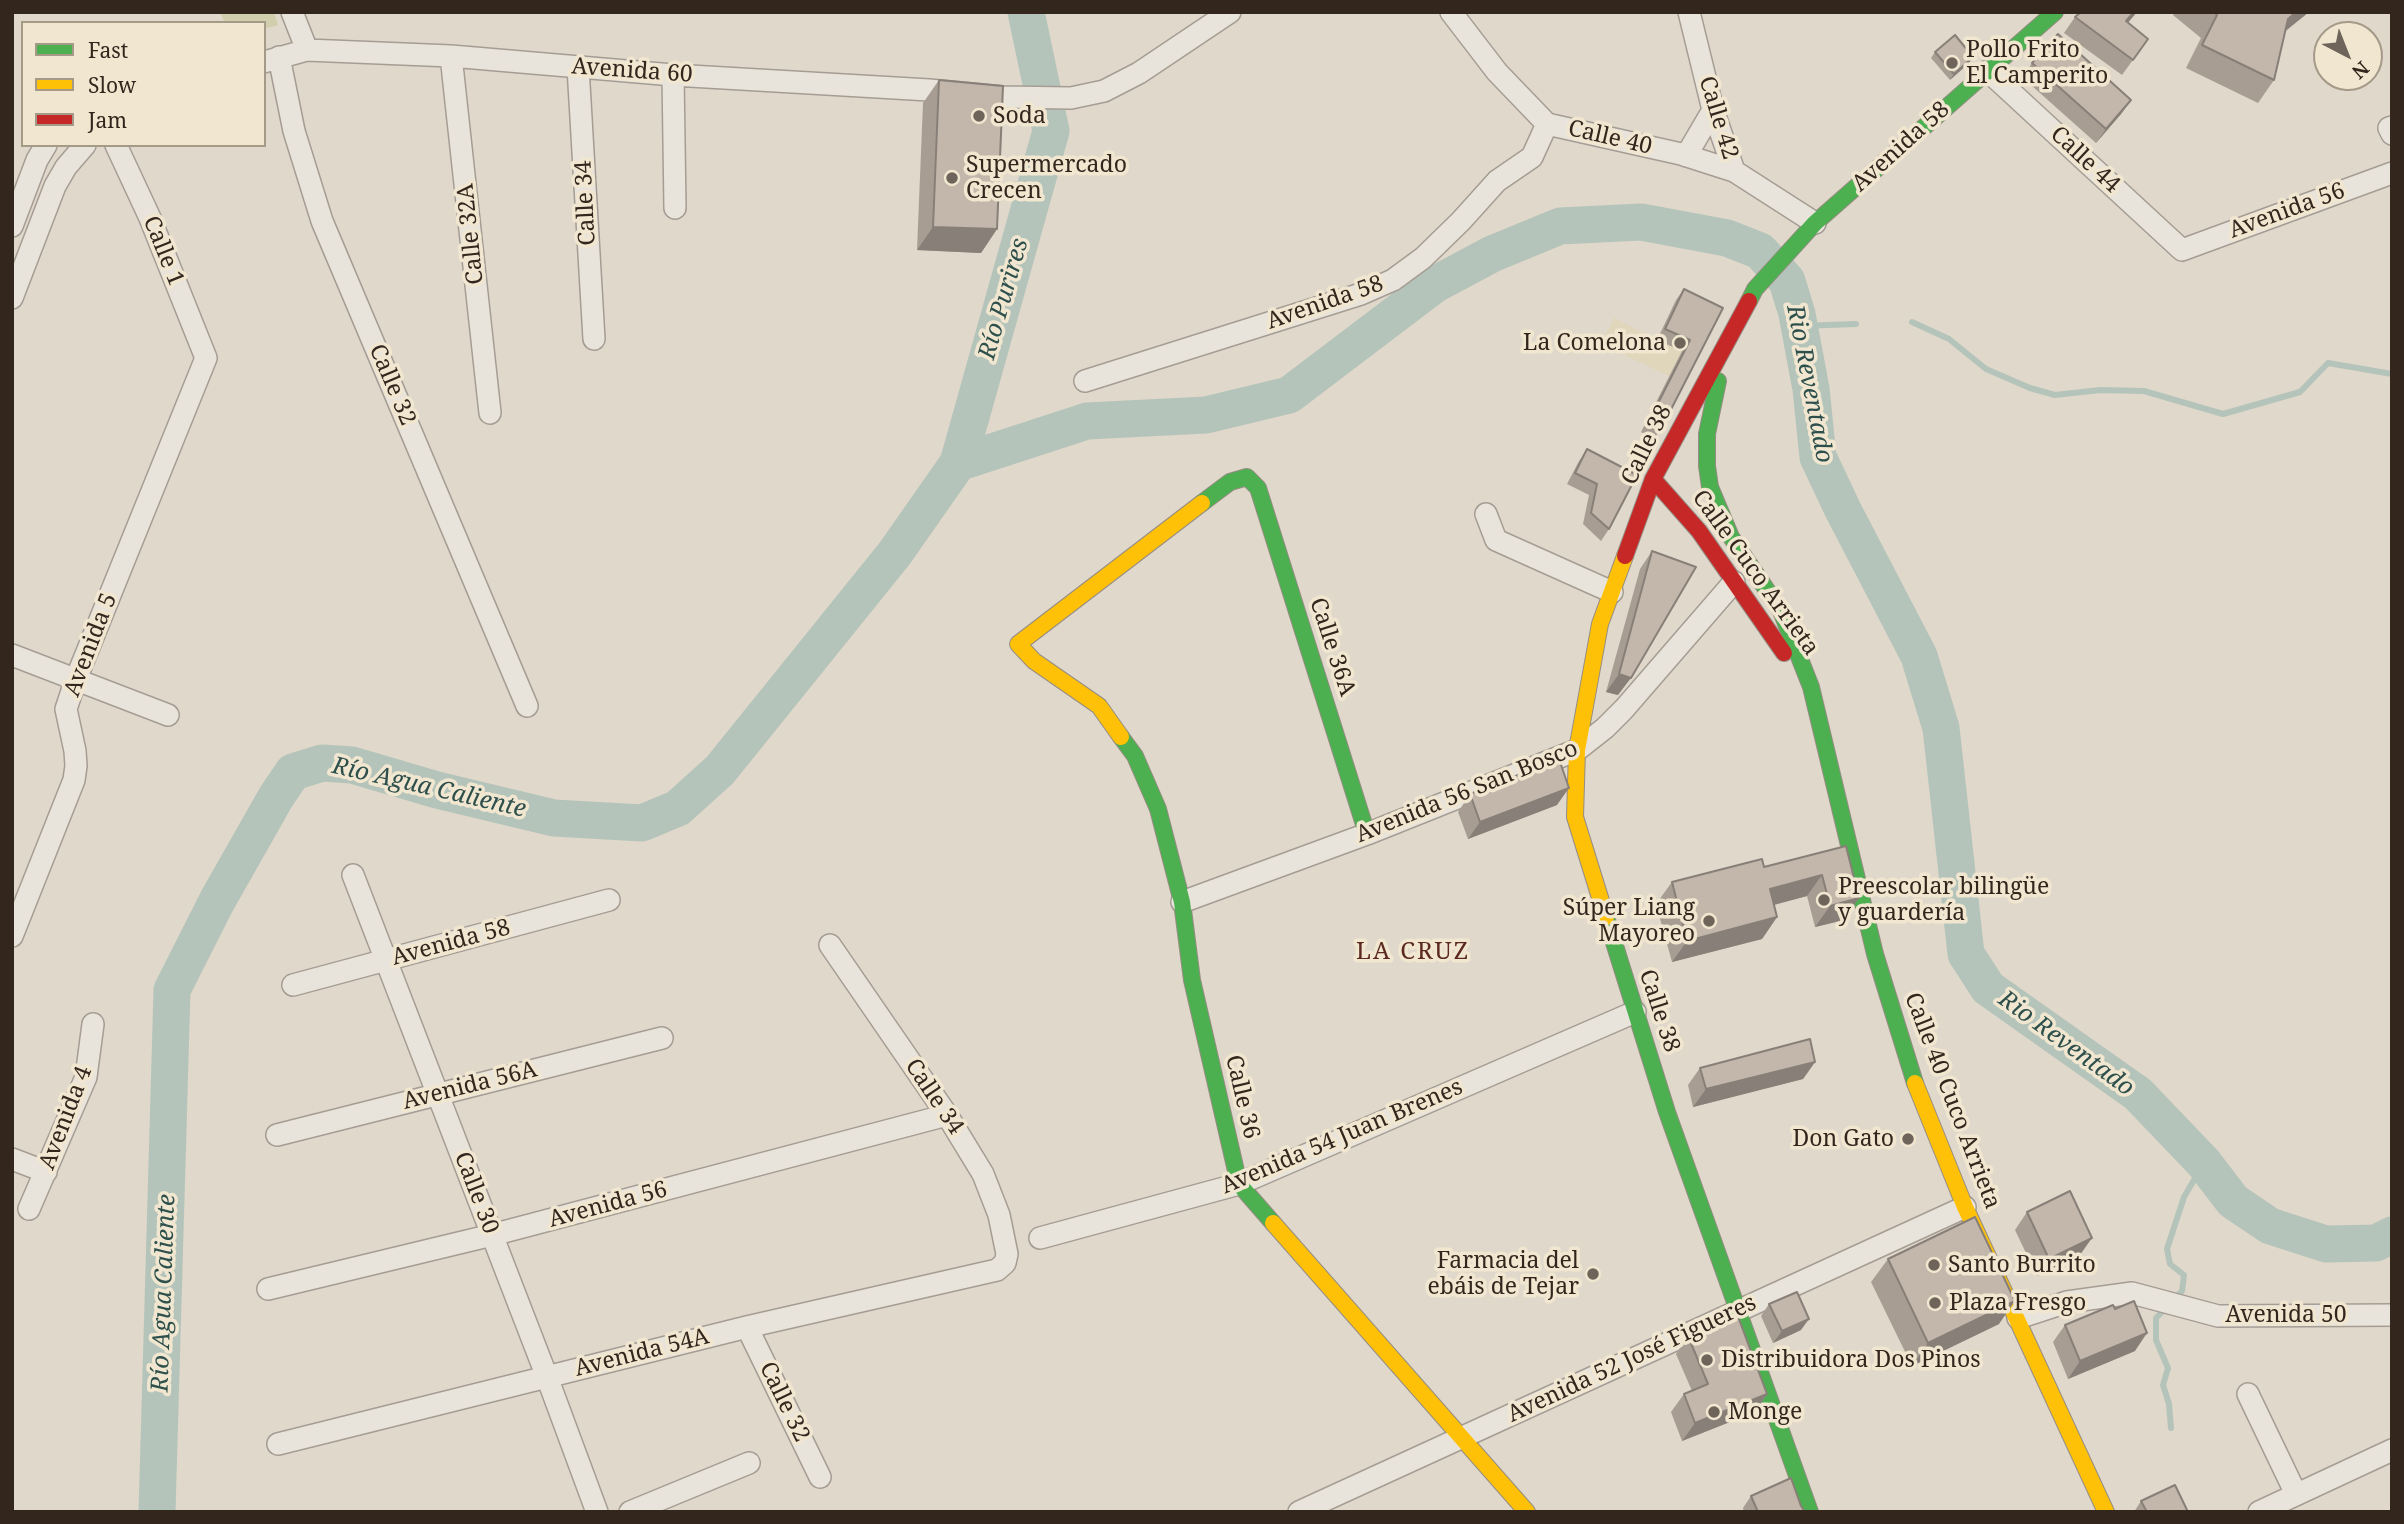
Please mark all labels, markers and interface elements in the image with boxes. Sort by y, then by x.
legend [21,21,266,147]
north arrow [2313,21,2383,91]
text: Fast [88,36,128,64]
place label: Pollo Frito El Camperito [1966,36,2108,90]
street label: Avenida 60 [570,53,694,89]
marker: Pollo Frito El Camperito [1944,55,1960,71]
text: N [2346,55,2375,85]
text: Slow [88,71,136,99]
street label: Calle 42 [1692,73,1744,163]
street label: Avenida 58 [1847,96,1955,198]
place label: Soda [993,102,1046,130]
text: Jam [88,106,127,134]
marker: Soda [971,108,987,124]
street label: Calle 40 [1565,115,1655,161]
street label: Calle 44 [2044,121,2126,199]
place label: Supermercado Crecen [966,151,1127,205]
street label: Calle 34 [570,160,602,246]
marker: Supermercado Crecen [944,170,960,186]
street label: Avenida 56 [2225,177,2349,245]
street label: Calle 32A [452,182,490,286]
street label: Calle 1 [137,212,189,290]
water label: Río Purires [973,235,1035,363]
street label: Avenida 58 [1263,270,1387,336]
water label: Rio Reventado [1780,302,1838,466]
place label: La Comelona [1523,329,1666,357]
marker: La Comelona [1672,335,1688,351]
street label: Calle 32 [363,340,421,430]
street label: Calle 38 [1616,401,1678,489]
street label: Calle Cuco Arrieta [1686,485,1824,661]
street label: Avenida 5 [59,589,123,701]
street label: Calle 36A [1303,594,1361,700]
street label: Avenida 56 San Bosco [1352,735,1582,849]
water label: Río Agua Caliente [329,752,529,824]
place label: Preescolar bilingüe y guardería [1838,873,2049,927]
marker: Preescolar bilingüe y guardería [1816,892,1832,908]
place label: Súper Liang Mayoreo [1563,894,1695,948]
marker: Súper Liang Mayoreo [1701,913,1717,929]
street label: Avenida 58 [389,914,513,972]
district label: LA CRUZ [1357,938,1469,966]
street label: Calle 38 [1633,966,1685,1056]
water label: Rio Reventado [1993,985,2139,1103]
street label: Calle 40 Cuco Arrieta [1898,989,2006,1213]
street label: Calle 36 [1219,1052,1265,1142]
street label: Calle 34 [899,1054,969,1140]
street label: Avenida 56A [400,1056,540,1116]
street label: Avenida 4 [34,1062,98,1174]
street label: Avenida 54 Juan Brenes [1217,1074,1467,1200]
place label: Don Gato [1792,1125,1894,1153]
marker: Don Gato [1900,1131,1916,1147]
street label: Calle 30 [448,1148,504,1238]
street label: Avenida 56 [546,1176,670,1234]
water label: Río Agua Caliente [146,1194,182,1392]
place label: Farmacia del ebáis de Tejar [1428,1247,1579,1301]
place label: Santo Burrito [1948,1251,2096,1279]
marker: Santo Burrito [1926,1257,1942,1273]
marker: Farmacia del ebáis de Tejar [1585,1266,1601,1282]
street label: Avenida 52 José Figueres [1503,1289,1761,1429]
place label: Plaza Fresgo [1949,1289,2086,1317]
marker: Plaza Fresgo [1927,1295,1943,1311]
street label: Avenida 50 [2225,1301,2347,1329]
street label: Avenida 54A [572,1323,712,1383]
place label: Distribuidora Dos Pinos [1721,1346,1981,1374]
marker: Distribuidora Dos Pinos [1699,1352,1715,1368]
street label: Calle 32 [753,1358,815,1446]
place label: Monge [1728,1398,1802,1426]
marker: Monge [1706,1404,1722,1420]

